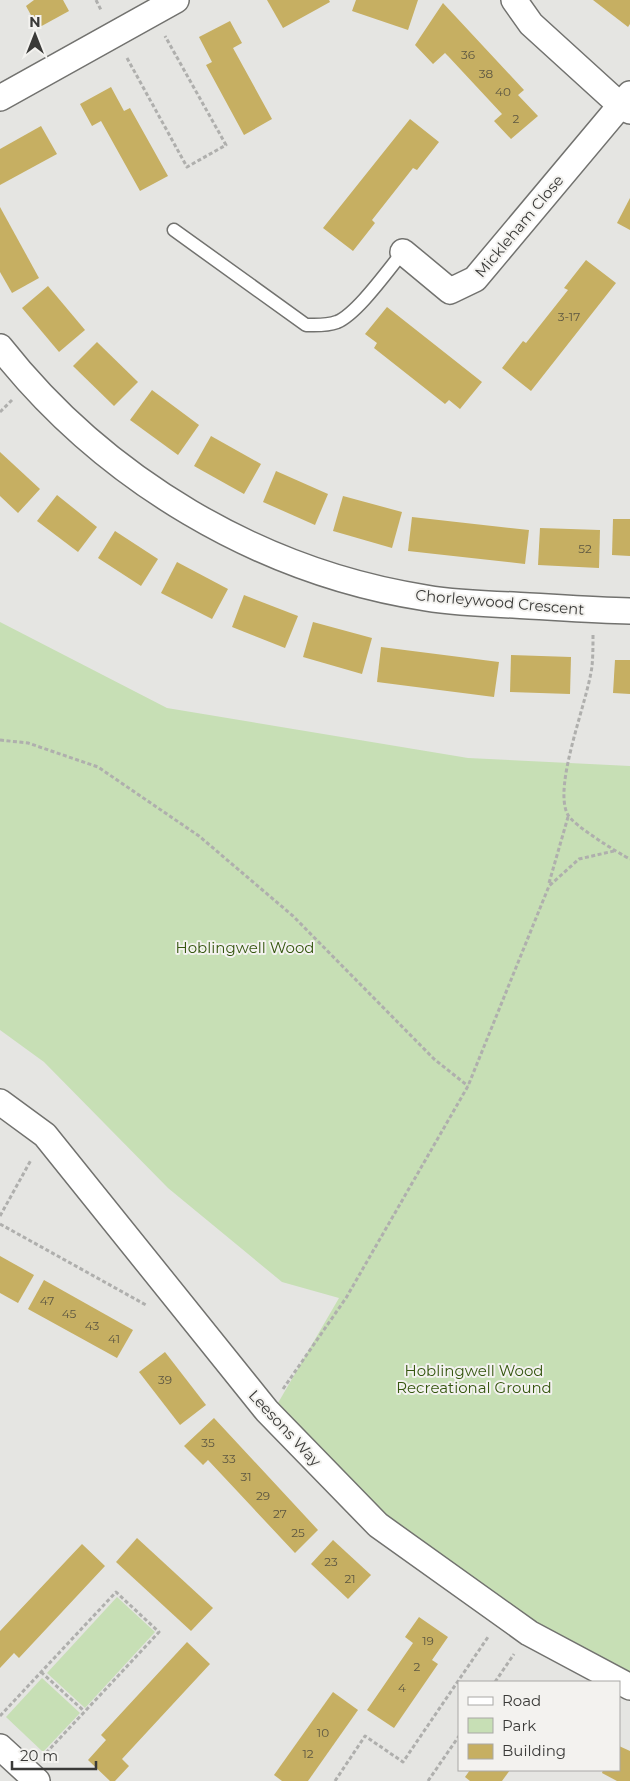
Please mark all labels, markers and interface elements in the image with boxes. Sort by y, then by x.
north arrow [10,10,60,60]
text: N [29,13,41,31]
house number: 36 [461,47,475,62]
house number: 38 [479,66,494,81]
house number: 40 [495,84,511,99]
house number: 2 [513,111,520,126]
street label: Mickleham Close [471,171,567,281]
house number: 3-17 [558,309,580,324]
house number: 52 [578,541,592,556]
street label: Chorleywood Crescent [415,585,585,619]
park label: Hoblingwell Wood [175,938,315,957]
house number: 47 [40,1293,54,1308]
house number: 45 [62,1306,77,1321]
house number: 43 [85,1318,99,1333]
house number: 41 [108,1331,120,1346]
park label: Hoblingwell Wood Recreational Ground [396,1361,552,1397]
house number: 39 [158,1372,172,1387]
street label: Leesons Way [245,1386,326,1471]
house number: 35 [201,1435,215,1450]
house number: 33 [222,1451,236,1466]
house number: 31 [240,1469,252,1484]
house number: 29 [256,1488,270,1503]
house number: 27 [273,1506,287,1521]
house number: 25 [291,1525,305,1540]
house number: 23 [324,1554,338,1569]
house number: 21 [344,1571,356,1586]
house number: 19 [422,1633,434,1648]
house number: 2 [414,1659,421,1674]
house number: 4 [398,1680,406,1695]
legend [458,1681,620,1771]
text: Road [502,1691,541,1710]
text: Park [502,1716,536,1735]
house number: 10 [317,1725,329,1740]
scale bar [12,1738,96,1770]
text: Building [502,1741,566,1760]
text: 20 m [20,1746,58,1765]
house number: 12 [302,1746,314,1761]

